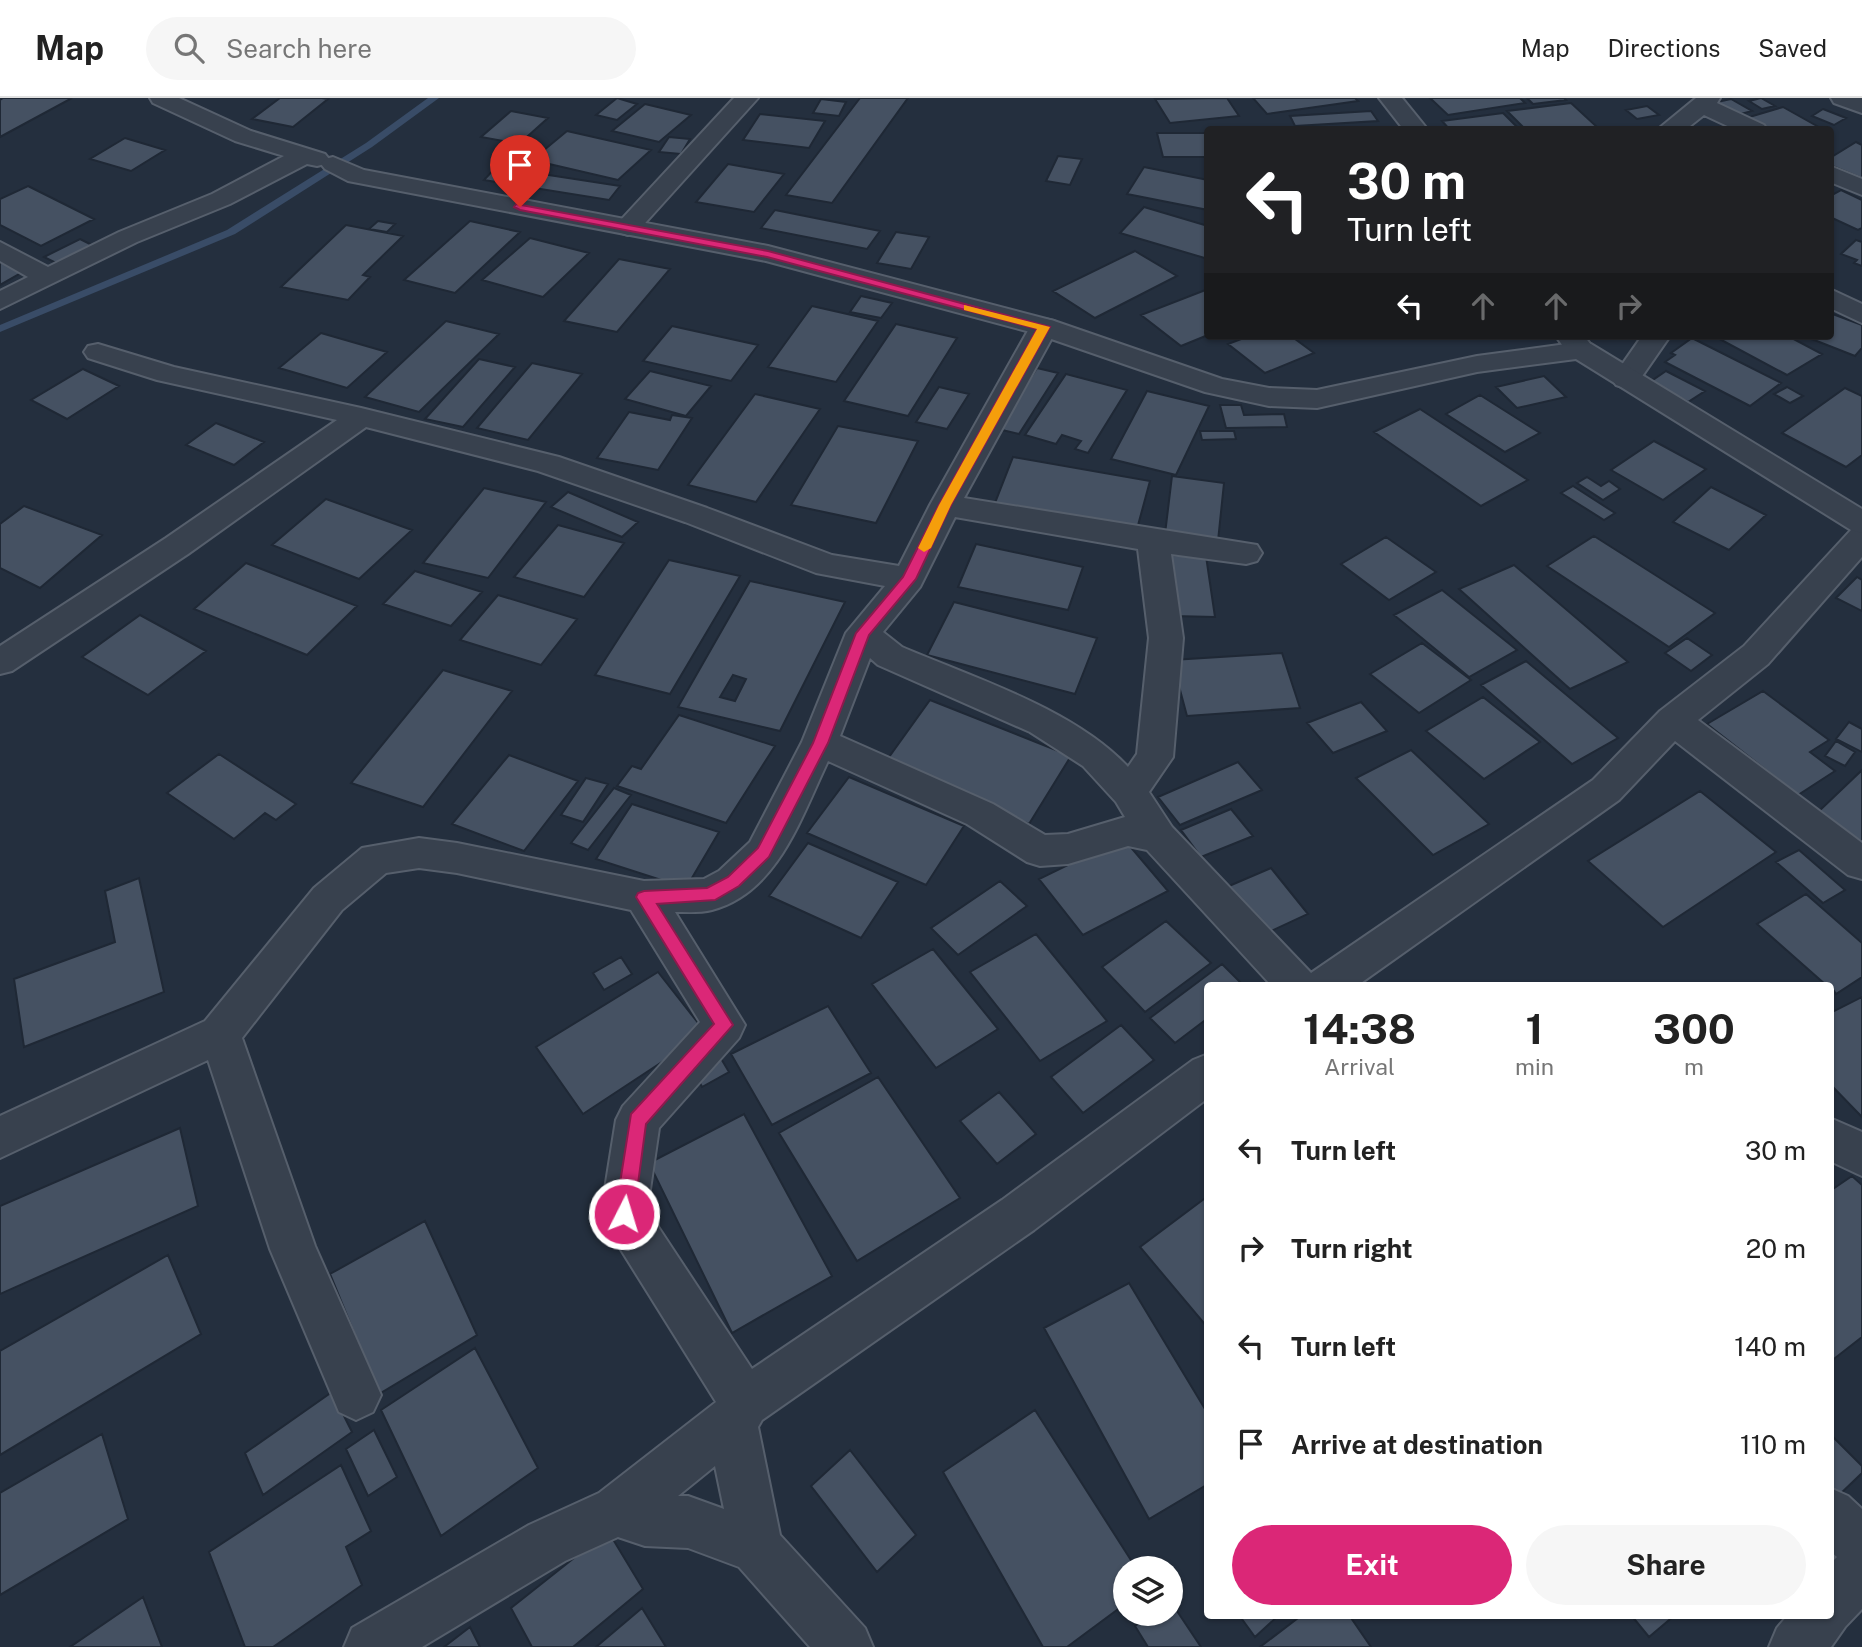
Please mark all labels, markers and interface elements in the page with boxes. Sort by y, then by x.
search box [146,17,636,80]
text: Map [35,29,104,67]
icon: search [170,29,208,67]
text: Search here [226,33,372,64]
text: Map [1521,34,1570,62]
text: Directions [1608,34,1720,62]
text: Saved [1758,34,1827,62]
pin [490,135,550,207]
icon: arrive [501,146,539,184]
text: 30 m [1347,152,1466,210]
icon: left [1232,154,1323,245]
text: Turn left [1347,211,1472,248]
icon: left [1391,287,1429,325]
icon: ahead [1464,287,1502,325]
icon: ahead [1537,287,1575,325]
icon: right [1610,287,1648,325]
text: 14:38 [1303,1004,1416,1053]
text: 1 [1526,1004,1543,1053]
text: 300 [1653,1004,1735,1053]
text: Arrival [1324,1053,1395,1080]
text: min [1515,1053,1554,1080]
text: m [1684,1053,1704,1080]
icon: left [1232,1131,1270,1169]
text: Turn left [1291,1135,1396,1166]
text: 30 m [1745,1135,1806,1166]
position arrow [587,1177,661,1251]
icon: right [1232,1229,1270,1267]
text: Turn right [1291,1233,1413,1264]
text: 20 m [1746,1233,1806,1264]
icon: left [1232,1327,1270,1365]
text: Turn left [1291,1331,1396,1362]
text: 140 m [1734,1331,1806,1362]
icon: arrive [1232,1425,1270,1463]
text: Arrive at destination [1291,1429,1543,1460]
text: 110 m [1740,1429,1806,1460]
button: Exit [1232,1525,1512,1605]
button: Share [1526,1525,1806,1605]
map controls [1113,1556,1183,1626]
button: layers [1113,1556,1183,1626]

